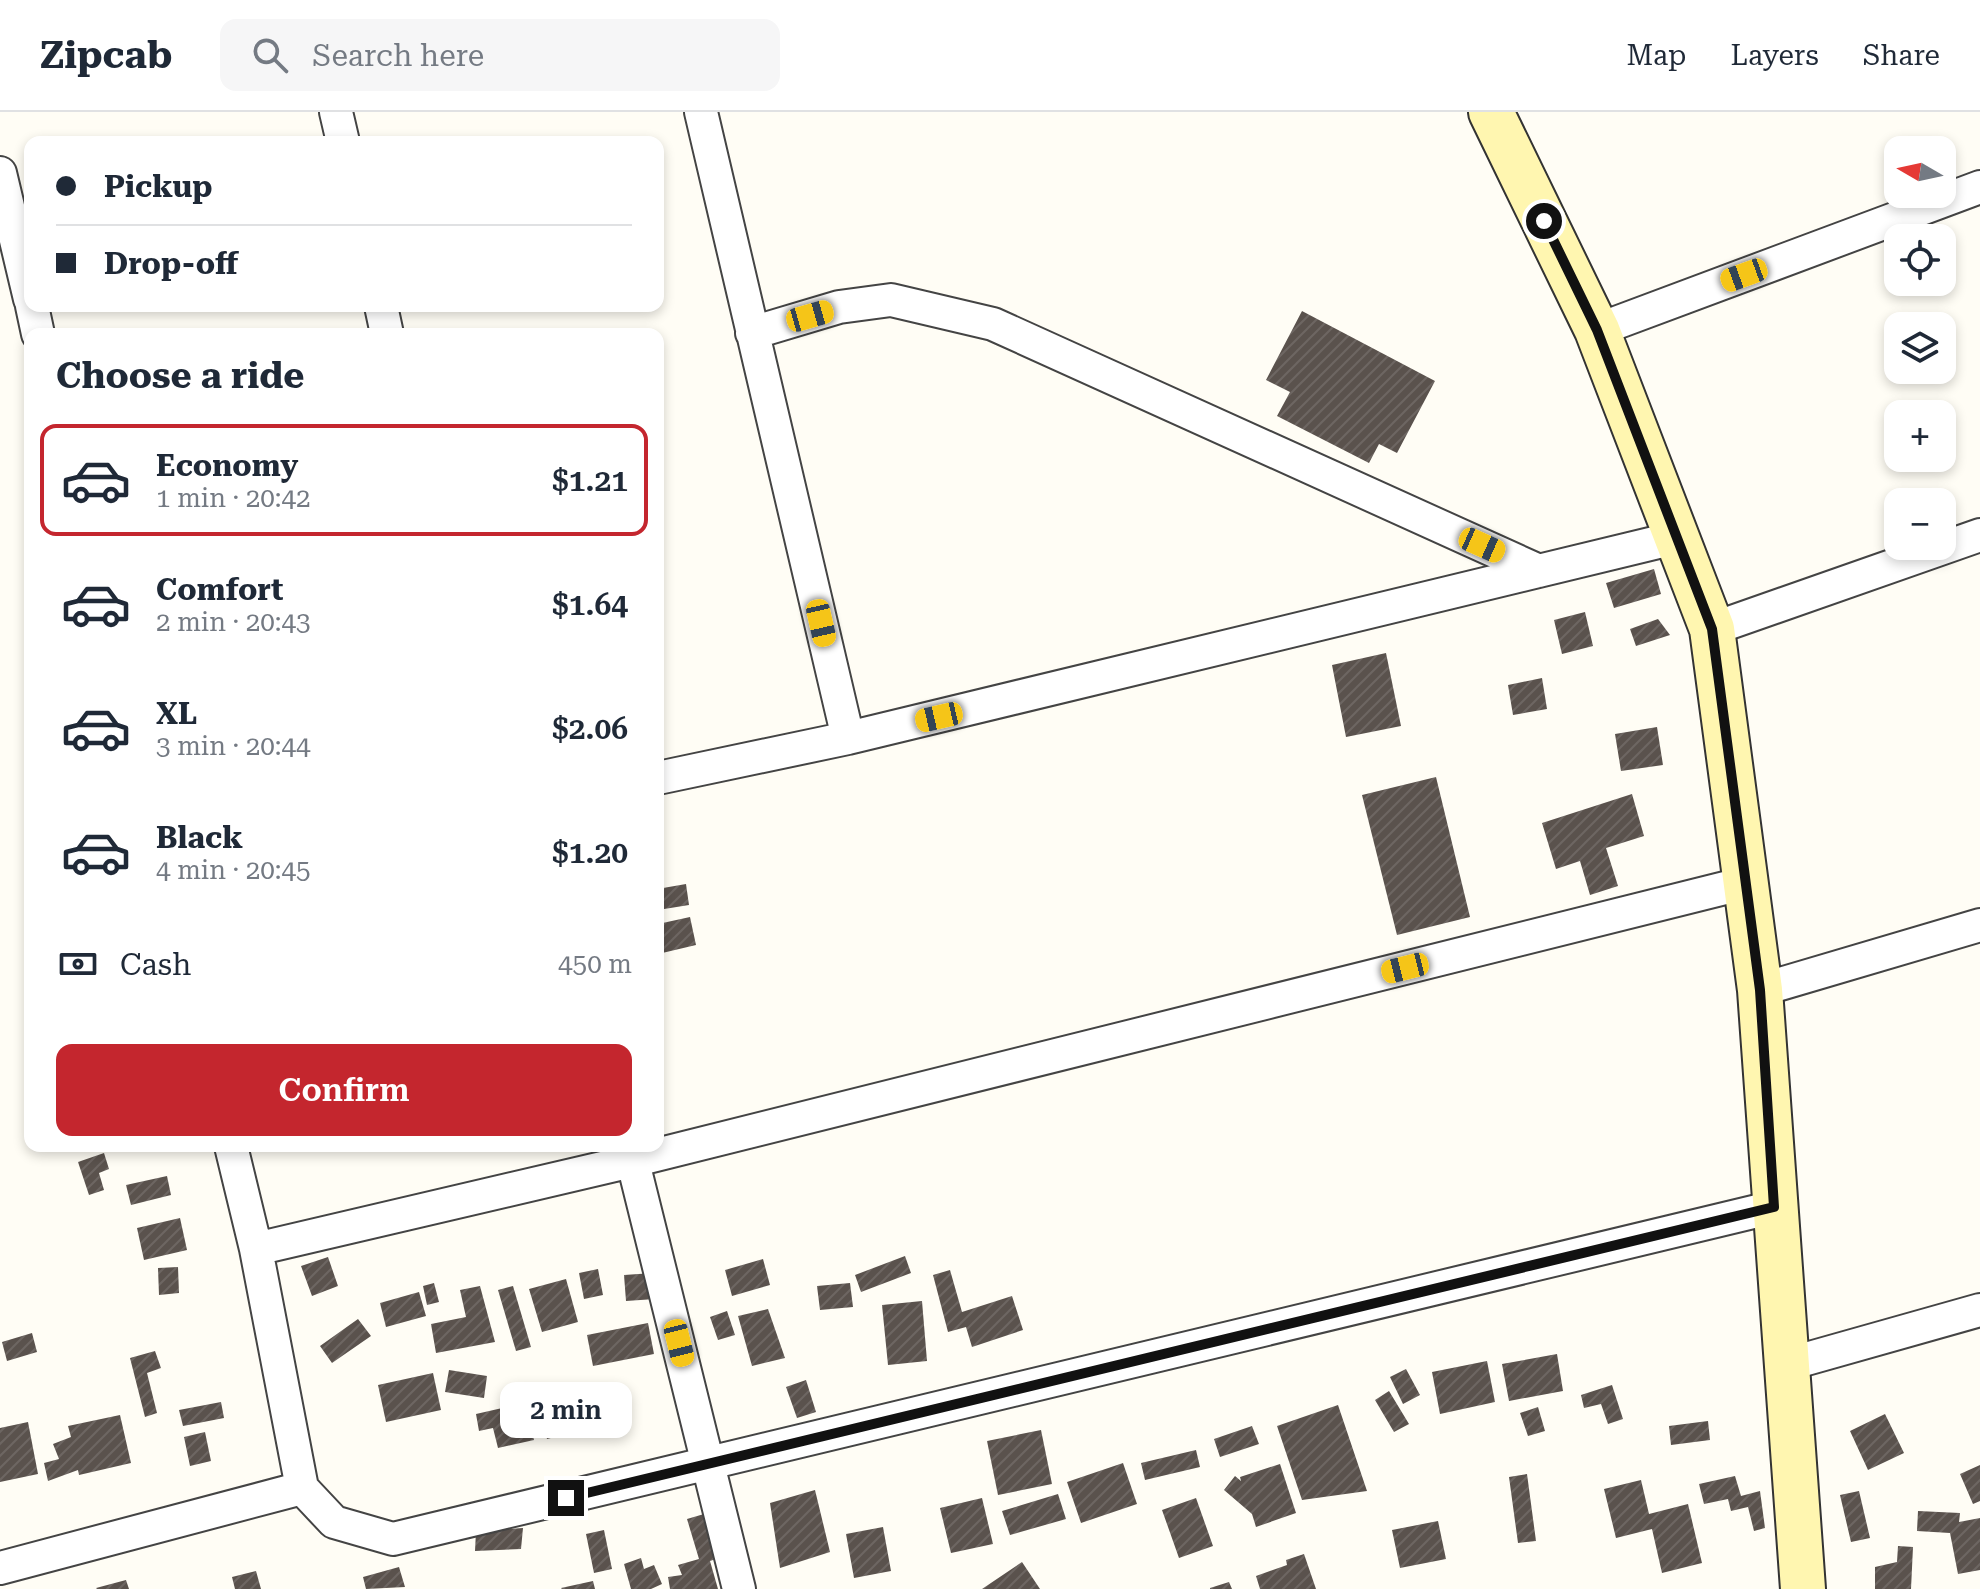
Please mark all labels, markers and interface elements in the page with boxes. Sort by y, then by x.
search box [220,19,780,91]
text: Zipcab [40,33,172,77]
icon: search [248,33,292,77]
text: Search here [312,38,484,73]
text: Map [1627,39,1686,72]
text: Layers [1730,39,1819,72]
text: Share [1863,39,1940,72]
north arrow [1884,136,1956,208]
map controls [1884,136,1956,560]
text: Pickup [104,169,212,204]
route start [1526,203,1562,239]
button: locate [1884,224,1956,296]
text: Drop-off [104,246,238,281]
car [1717,256,1771,294]
car [784,298,836,334]
button: layers [1884,312,1956,384]
text: Choose a ride [56,355,304,397]
button: + [1884,400,1956,472]
icon: car [60,444,132,516]
text: Economy [156,448,298,483]
text: $1.21 [552,463,628,498]
text: 1 min · 20:42 [156,483,311,513]
button: − [1884,488,1956,560]
car [1455,524,1509,566]
icon: car [60,568,132,640]
text: Comfort [156,572,283,607]
text: $1.64 [552,587,628,622]
car [804,597,838,649]
text: 2 min · 20:43 [156,607,311,637]
icon: car [60,692,132,764]
text: XL [156,696,197,731]
car [913,700,965,734]
text: $2.06 [552,711,628,746]
text: 3 min · 20:44 [156,731,311,761]
icon: car [60,816,132,888]
text: Black [156,820,243,855]
text: $1.20 [552,835,628,870]
text: 4 min · 20:45 [156,855,311,885]
icon: cash [56,942,100,986]
text: Cash [120,947,191,982]
text: 450 m [558,949,632,979]
car [1379,951,1431,985]
button: Confirm [56,1044,632,1136]
car [662,1317,696,1369]
callout: 2 min [500,1382,632,1438]
text: 2 min [530,1395,602,1425]
route end [548,1480,584,1516]

